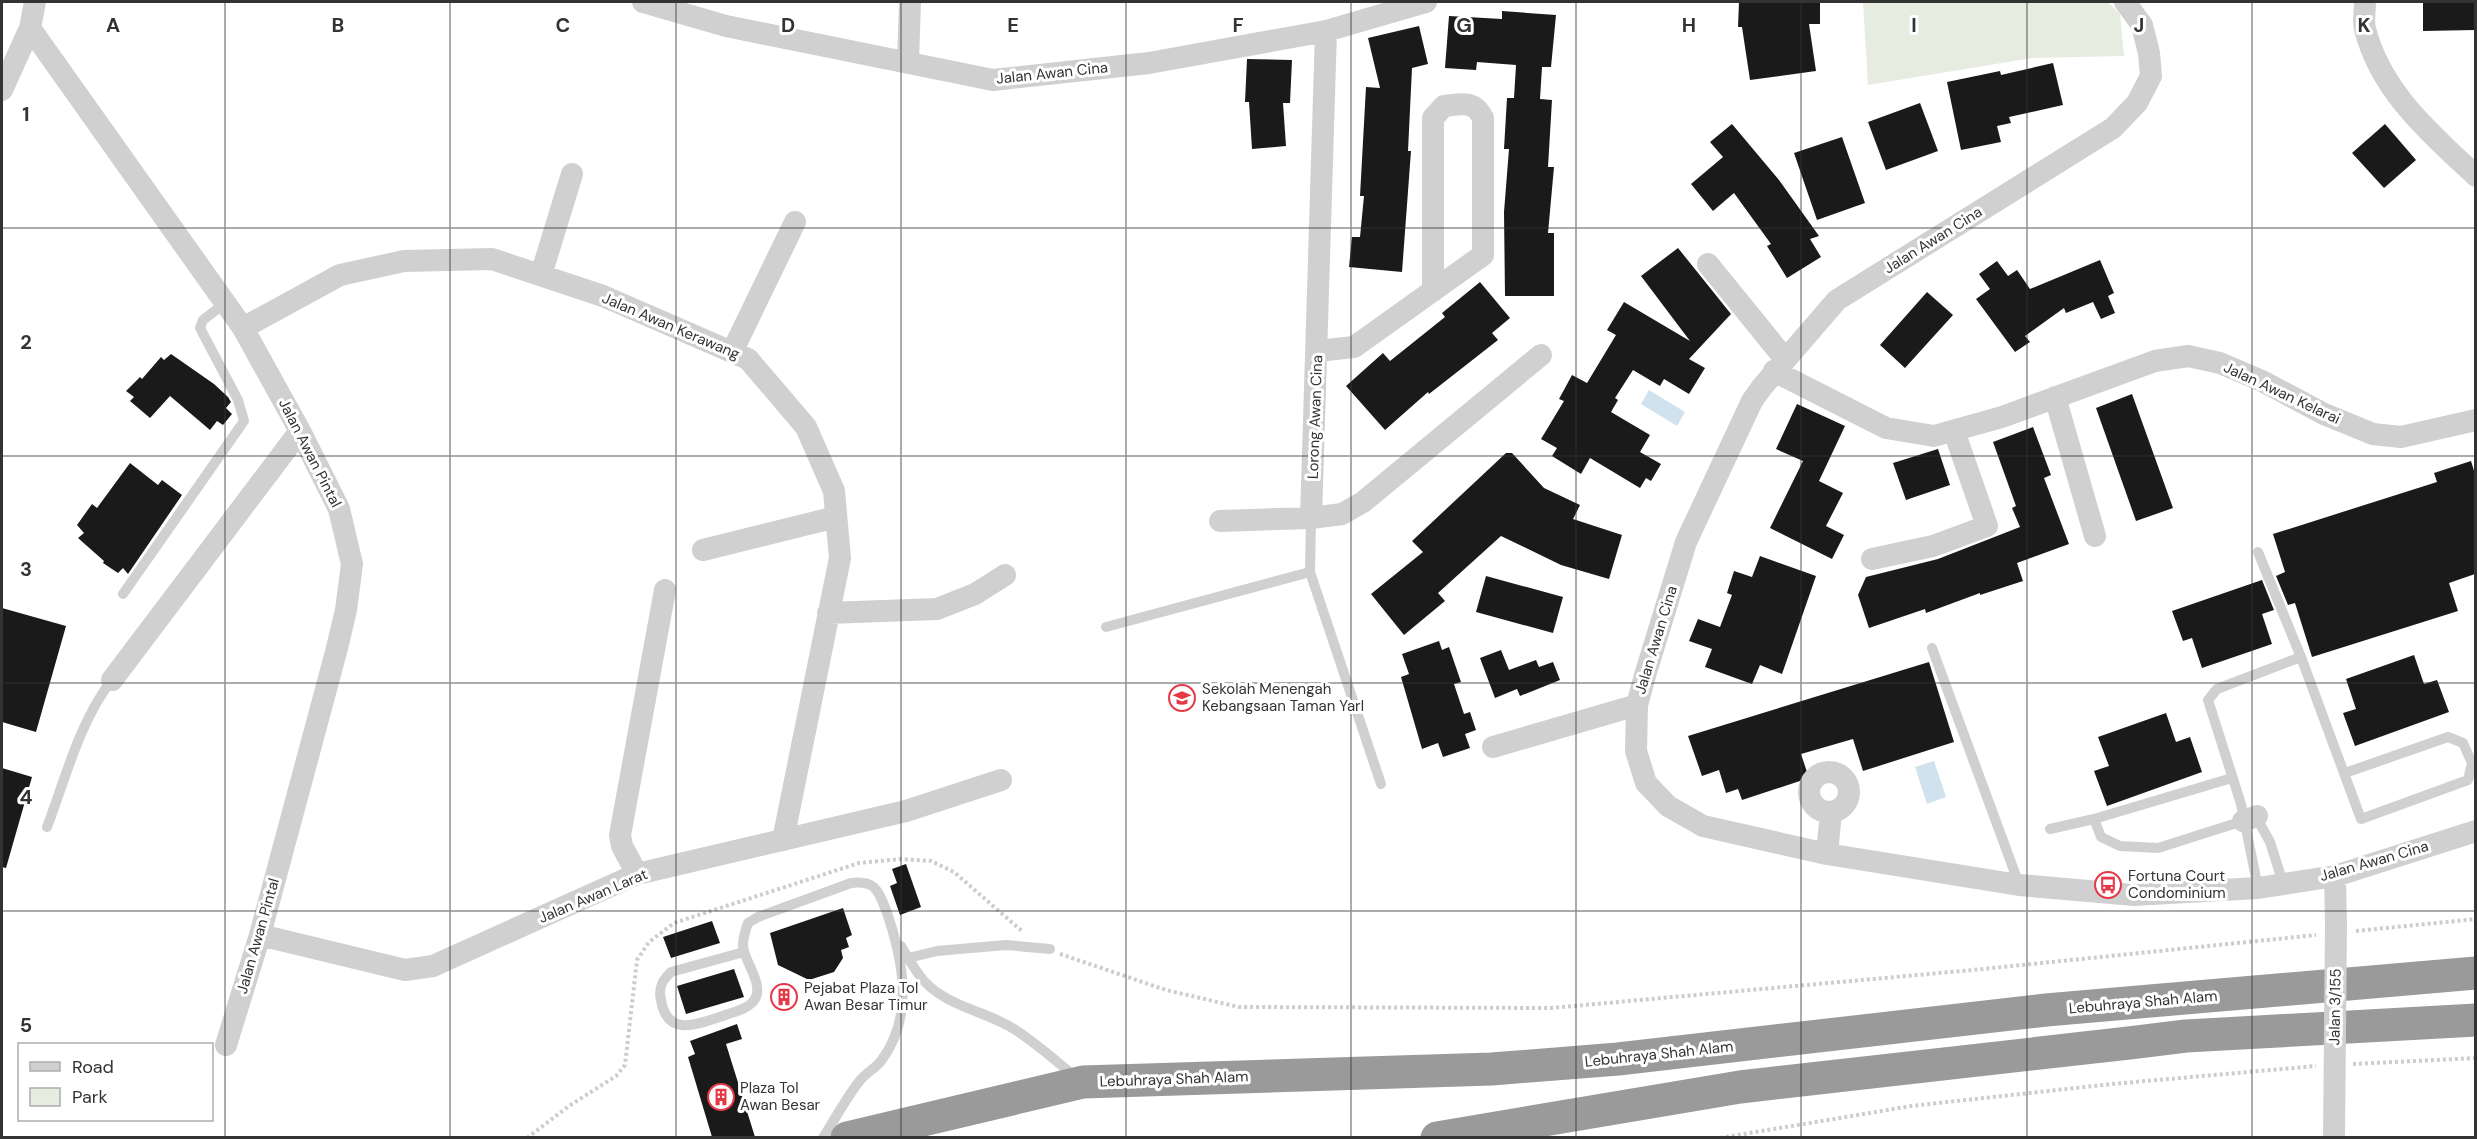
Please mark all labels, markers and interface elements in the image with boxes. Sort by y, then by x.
text: A [106,12,120,38]
text: B [332,12,344,38]
text: C [556,12,570,38]
text: D [781,12,795,38]
text: E [1007,12,1019,38]
text: F [1232,12,1244,38]
text: G [1456,12,1472,38]
text: H [1682,12,1696,38]
text: I [1911,12,1917,38]
text: J [2134,12,2144,38]
text: K [2357,12,2371,38]
street label: Jalan Awan Cina [995,57,1109,89]
text: 1 [22,101,30,127]
street label: Jalan Awan Cina [1880,202,1986,278]
street label: Jalan Awan Kerawang [599,288,743,364]
text: 2 [20,329,32,355]
street label: Lorong Awan Cina [1303,355,1327,479]
street label: Jalan Awan Kelarai [2220,357,2344,429]
street label: Jalan Awan Pintal [274,395,346,511]
text: 3 [20,556,32,582]
street label: Jalan Awan Cina [1630,583,1682,697]
place label: Sekolah Menengah Kebangsaan Taman Yarl [1202,679,1364,716]
school or university icon: Sekolah Menengah Kebangsaan Taman Yarl [1167,683,1197,713]
text: 4 [20,784,33,810]
street label: Jalan Awan Cina [2317,836,2431,886]
street label: Jalan Awan Larat [535,864,651,928]
place label: Fortuna Court Condominium [2128,866,2226,903]
bus stop icon: Fortuna Court Condominium [2093,870,2123,900]
street label: Jalan Awan Pintal [232,876,284,996]
street label: Jalan 3/155 [2324,968,2346,1046]
place label: Pejabat Plaza Tol Awan Besar Timur [804,978,928,1015]
building icon: Pejabat Plaza Tol Awan Besar Timur [769,982,799,1012]
street label: Lebuhraya Shah Alam [2068,986,2218,1018]
text: 5 [20,1012,32,1038]
street label: Lebuhraya Shah Alam [1584,1036,1734,1072]
legend [18,1043,213,1121]
text: Road [72,1055,114,1079]
street label: Lebuhraya Shah Alam [1099,1066,1249,1092]
place label: Plaza Tol Awan Besar [740,1078,821,1115]
building icon: Plaza Tol Awan Besar [706,1082,736,1112]
text: Park [72,1085,108,1109]

